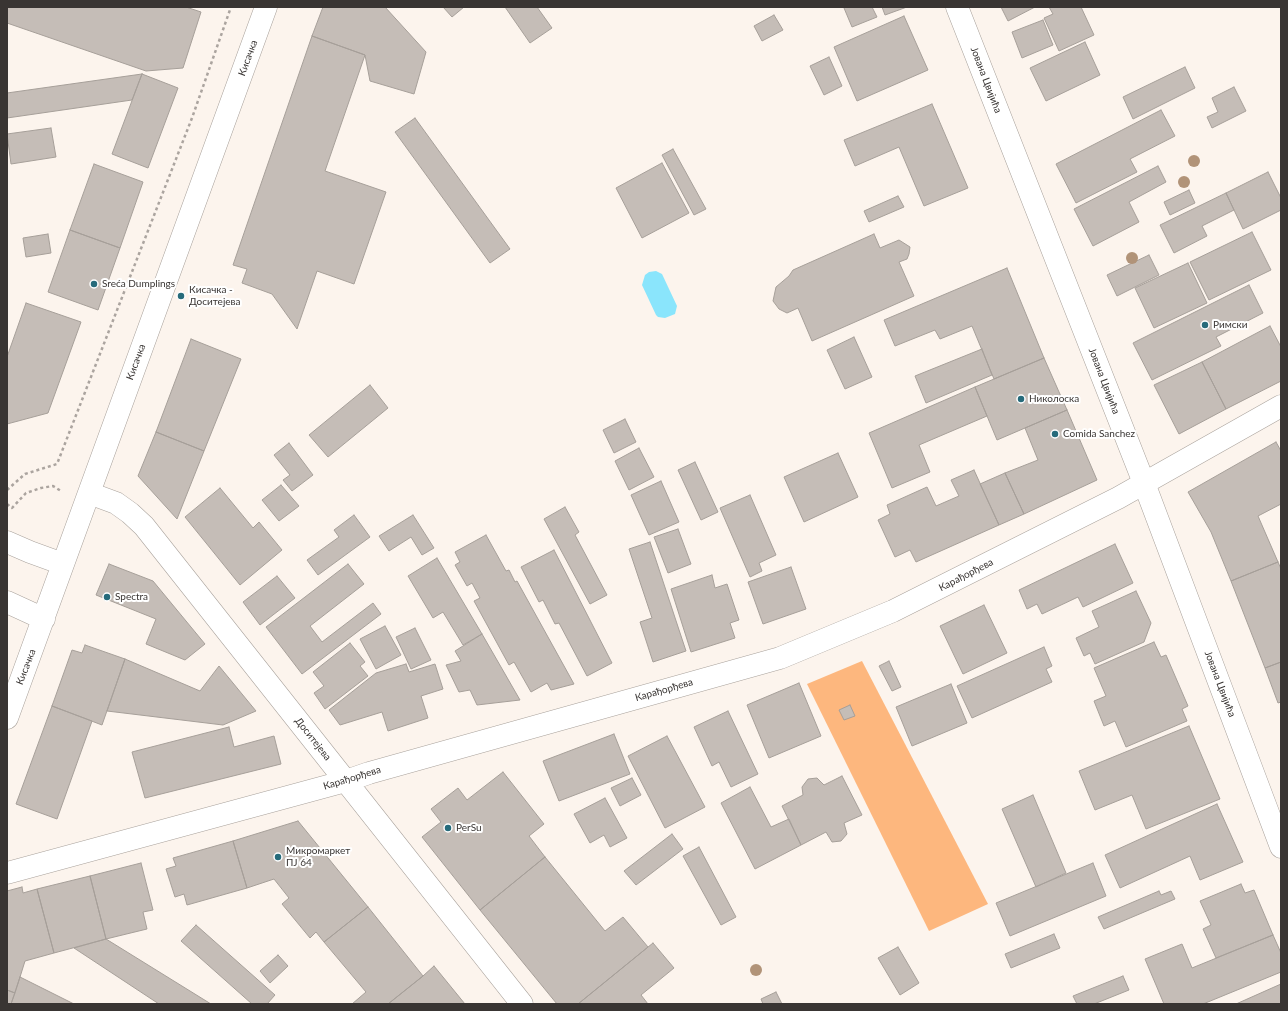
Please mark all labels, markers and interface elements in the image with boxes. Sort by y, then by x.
street label: Кисачка [236,38,260,78]
street label: Јована Цвијића [968,45,1004,115]
place label: Sreća Dumplings [102,278,175,290]
marker: Sreća Dumplings [89,279,99,289]
place label: Кисачка - Доситејева [189,284,241,308]
marker: Кисачка - Доситејева [176,291,186,301]
place label: Римски [1213,319,1247,331]
marker: Римски [1200,320,1210,330]
street label: Кисачка [124,342,148,382]
street label: Јована Цвијића [1086,346,1122,416]
place label: Николоска [1029,393,1079,405]
marker: Николоска [1016,394,1026,404]
place label: Comida Sanchez [1063,428,1135,440]
marker: Comida Sanchez [1050,429,1060,439]
street label: Карађорђева [937,556,995,594]
place label: Spectra [115,591,148,603]
marker: Spectra [102,592,112,602]
street label: Кисачка [14,647,38,687]
street label: Јована Цвијића [1202,649,1238,719]
street label: Карађорђева [634,676,694,704]
street label: Доситејева [292,715,334,763]
street label: Карађорђева [322,764,382,792]
place label: PerSu [456,822,482,834]
marker: PerSu [443,823,453,833]
place label: Микромаркет ПЈ 64 [286,845,350,868]
marker: Микромаркет ПЈ 64 [273,852,283,862]

